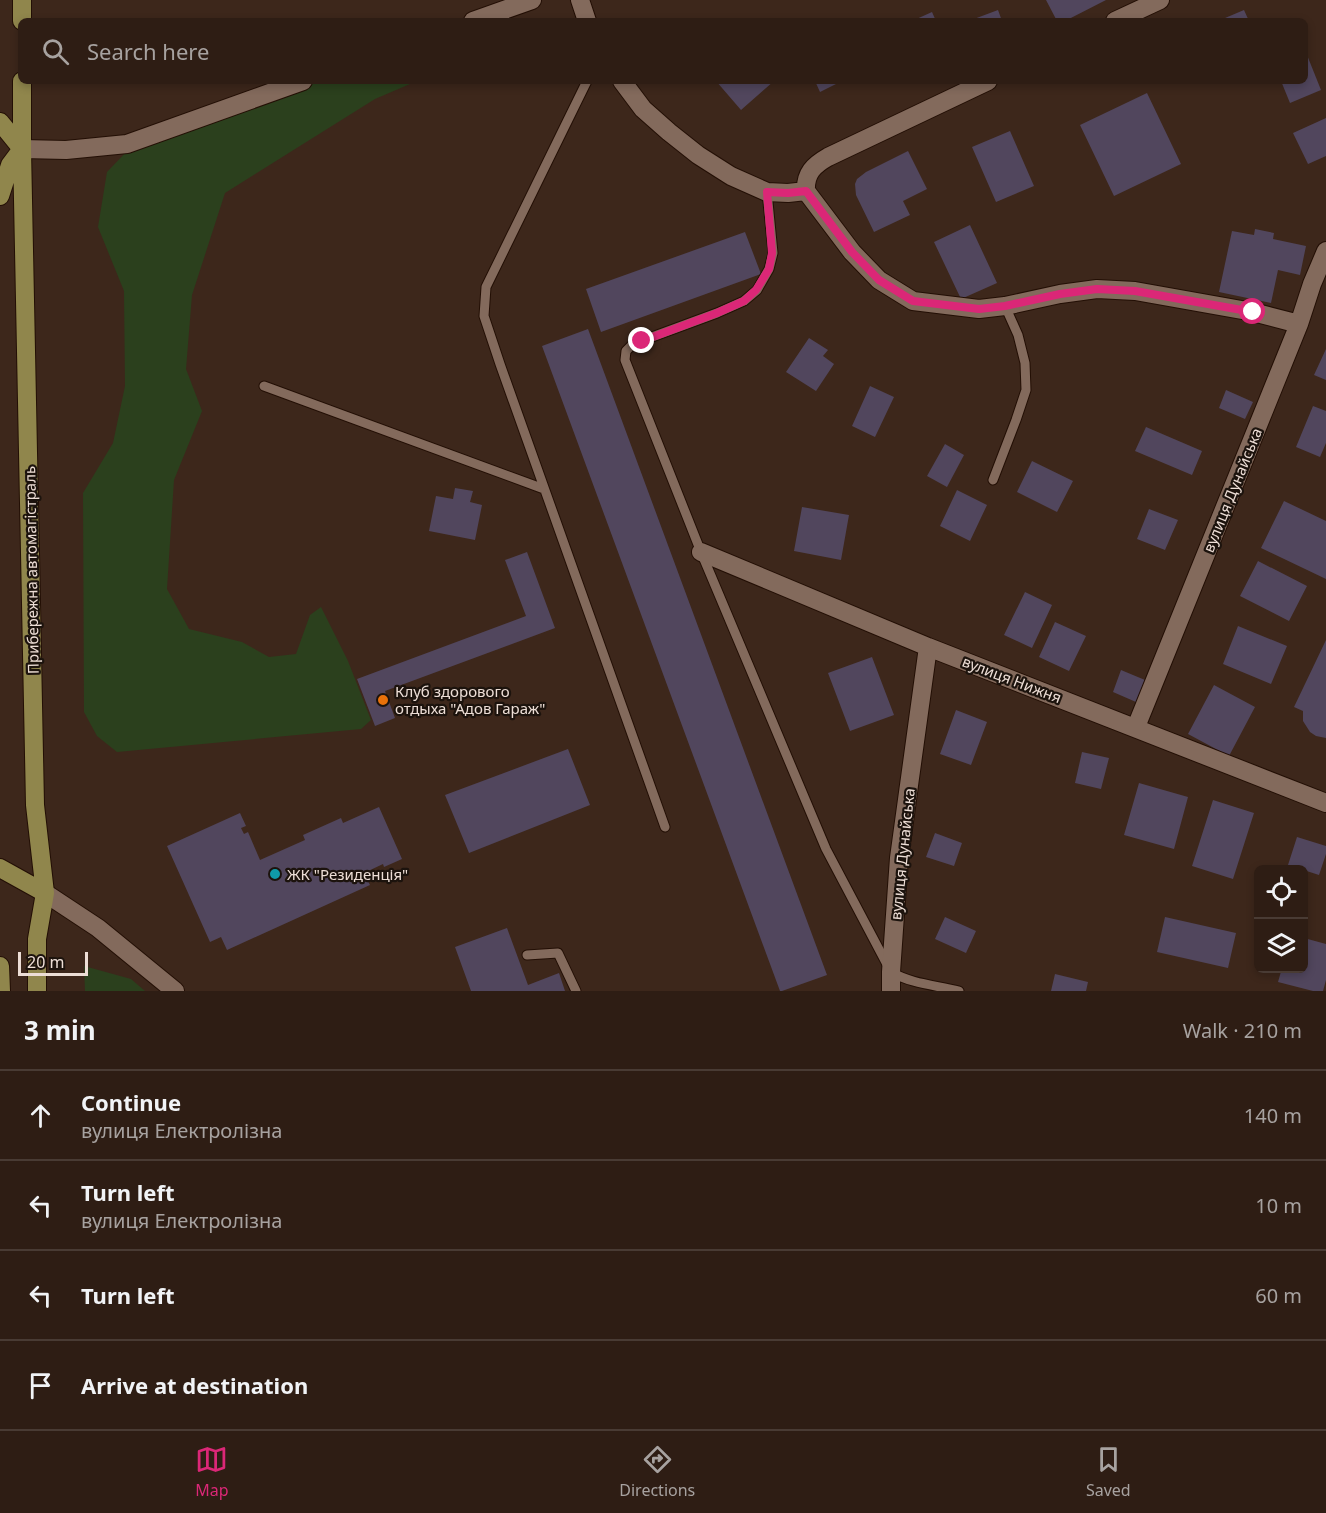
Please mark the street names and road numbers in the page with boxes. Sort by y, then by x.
street label: вулиця Дунайська [1198,425,1266,555]
street label: Прибережна автомагістраль [19,466,43,674]
street label: вулиця Нижня [960,651,1064,707]
street label: вулиця Дунайська [885,787,919,921]

